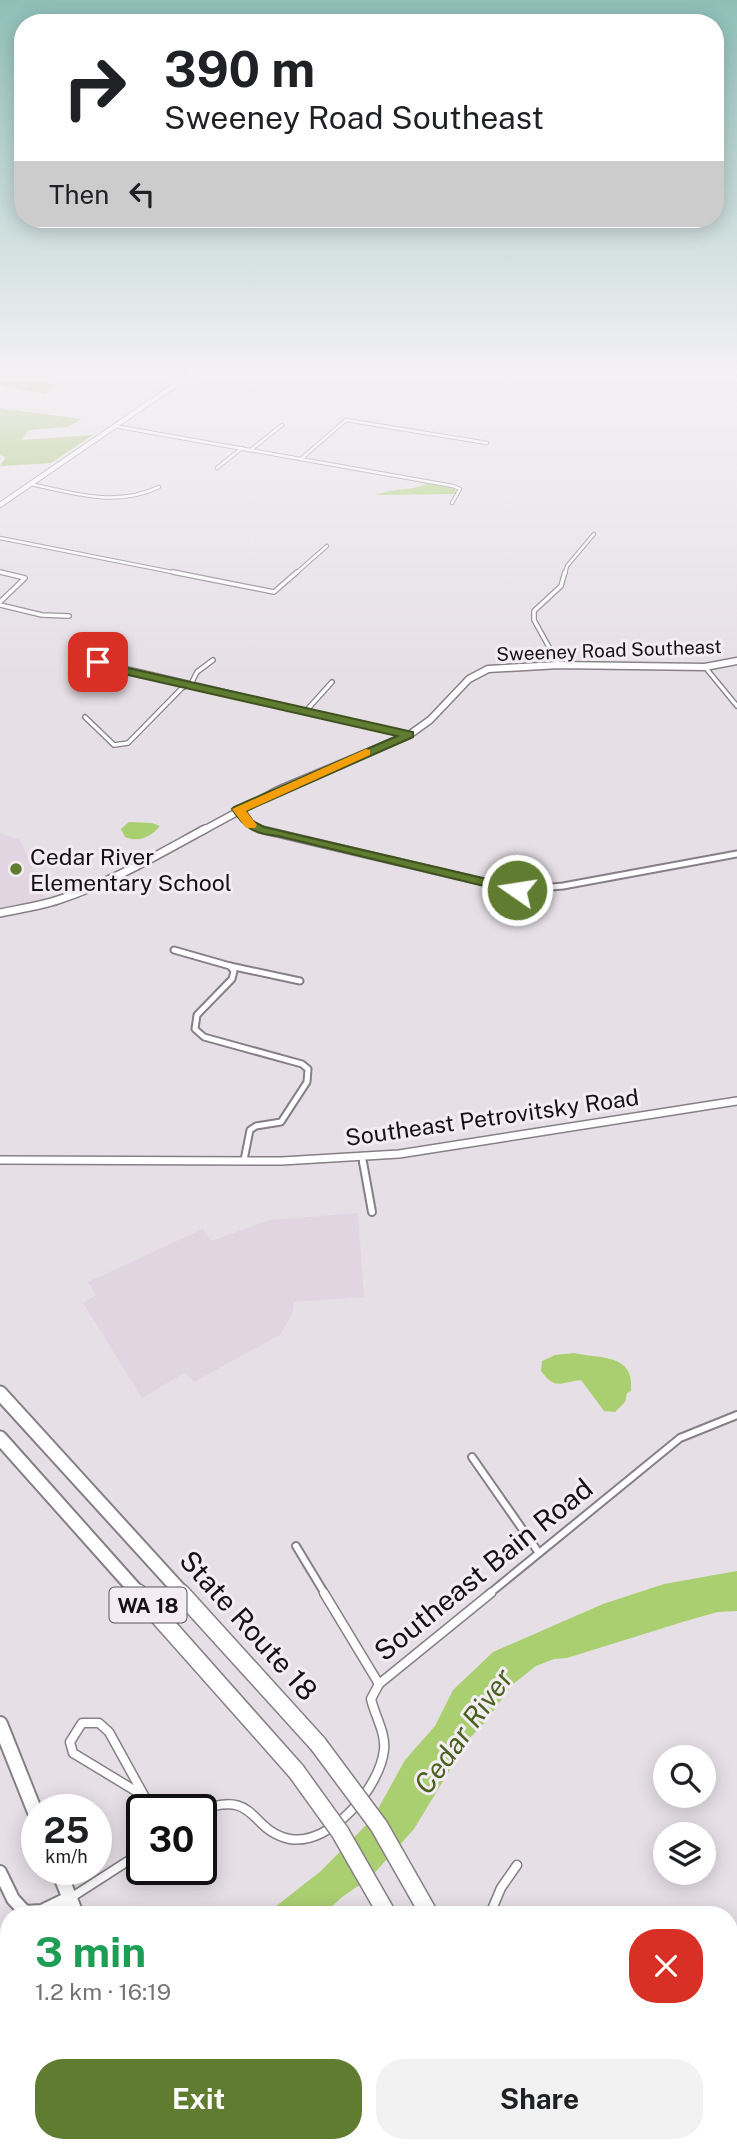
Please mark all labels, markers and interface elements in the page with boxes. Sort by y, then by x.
text: 390 m [164,40,315,98]
icon: right [49,42,140,133]
text: Sweeney Road Southeast [164,99,544,136]
icon: left [123,175,161,213]
text: Then [49,179,109,210]
pin [68,632,128,692]
street label: Sweeney Road Southeast [496,635,722,665]
icon: arrive [79,643,117,681]
place label: Cedar River Elementary School [30,843,232,896]
position arrow [480,853,554,927]
marker: Cedar River Elementary School [8,861,24,877]
street label: Southeast Petrovitsky Road [343,1083,641,1151]
street label: Southeast Bain Road [367,1471,599,1667]
street label: State Route 18 [173,1543,325,1707]
road number: WA 18 [110,1588,186,1622]
water label: Cedar River [407,1662,520,1800]
map controls [653,1745,716,1885]
button: search [653,1745,716,1808]
speed limit sign: 30 [126,1794,217,1885]
text: 25 [44,1810,89,1851]
button: layers [653,1822,716,1885]
text: km/h [45,1846,88,1867]
text: 3 min [35,1927,146,1976]
button: close [629,1929,703,2003]
text: 1.2 km · 16:19 [35,1978,171,2005]
button: Exit [35,2059,362,2139]
button: Share [376,2059,703,2139]

